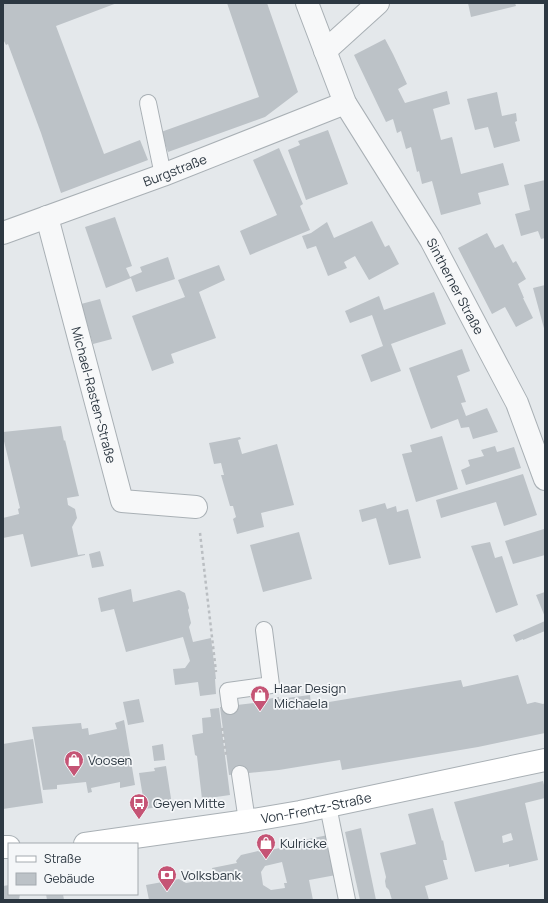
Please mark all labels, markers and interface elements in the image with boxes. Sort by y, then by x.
street label: Burgstraße [140,149,210,191]
street label: Sintherner Straße [422,235,488,338]
street label: Michael-Rasten-Straße [67,325,121,465]
place label: Haar Design Michaela [274,679,346,712]
shop icon: Haar Design Michaela [249,684,271,712]
shop icon: Voosen [63,749,85,777]
place label: Voosen [88,751,132,769]
street label: Von-Frentz-Straße [260,788,373,827]
bus stop icon: Geyen Mitte [128,792,150,820]
place label: Geyen Mitte [153,794,226,812]
shop icon: Kulricke [255,832,277,860]
place label: Kulricke [280,834,327,852]
legend [8,843,138,895]
text: Straße [44,850,81,867]
bank icon: Volksbank [156,864,178,892]
place label: Volksbank [181,866,242,884]
text: Gebäude [44,870,95,887]

